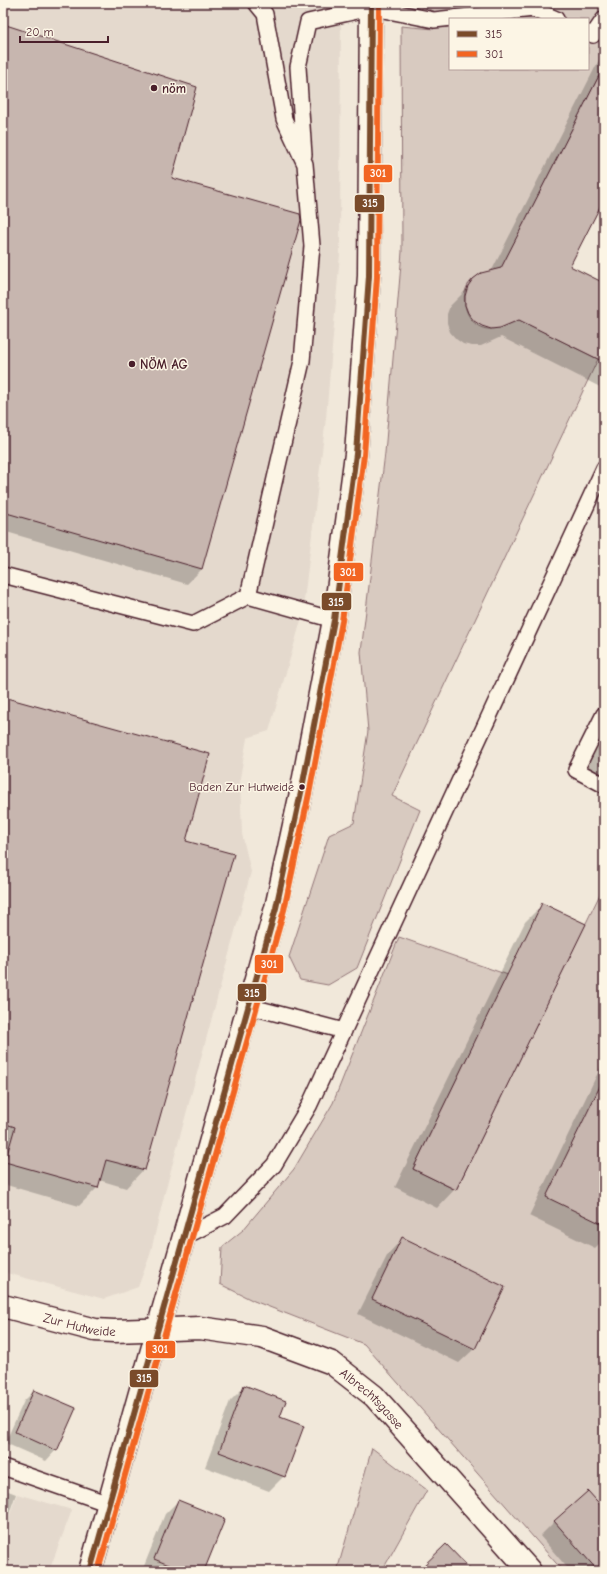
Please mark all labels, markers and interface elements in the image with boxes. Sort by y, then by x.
scale bar [20,18,108,44]
legend [449,18,589,70]
text: 20 m [26,25,54,39]
text: 315 [485,27,502,41]
text: 301 [485,47,503,61]
place label: nöm [162,81,186,96]
marker: nöm [149,83,159,93]
line badge: 301 [363,164,393,183]
text: 301 [370,167,386,180]
line badge: 315 [354,194,385,213]
text: 315 [362,197,378,210]
place label: NÖM AG [140,357,188,372]
marker: NÖM AG [127,359,137,369]
line badge: 301 [333,562,364,582]
text: 301 [340,566,356,579]
line badge: 315 [321,592,352,611]
text: 315 [328,596,344,609]
place label: Baden Zur Hutweide [189,780,294,794]
marker: Baden Zur Hutweide [297,782,307,792]
line badge: 301 [254,954,284,974]
text: 301 [261,958,277,971]
line badge: 315 [237,983,267,1002]
text: 315 [244,987,260,1000]
street label: Zur Hutweide [42,1309,117,1339]
line badge: 301 [145,1340,176,1359]
text: 301 [152,1343,168,1356]
street label: Albrechtsgasse [337,1365,407,1432]
line badge: 315 [129,1369,159,1388]
text: 315 [136,1372,152,1385]

